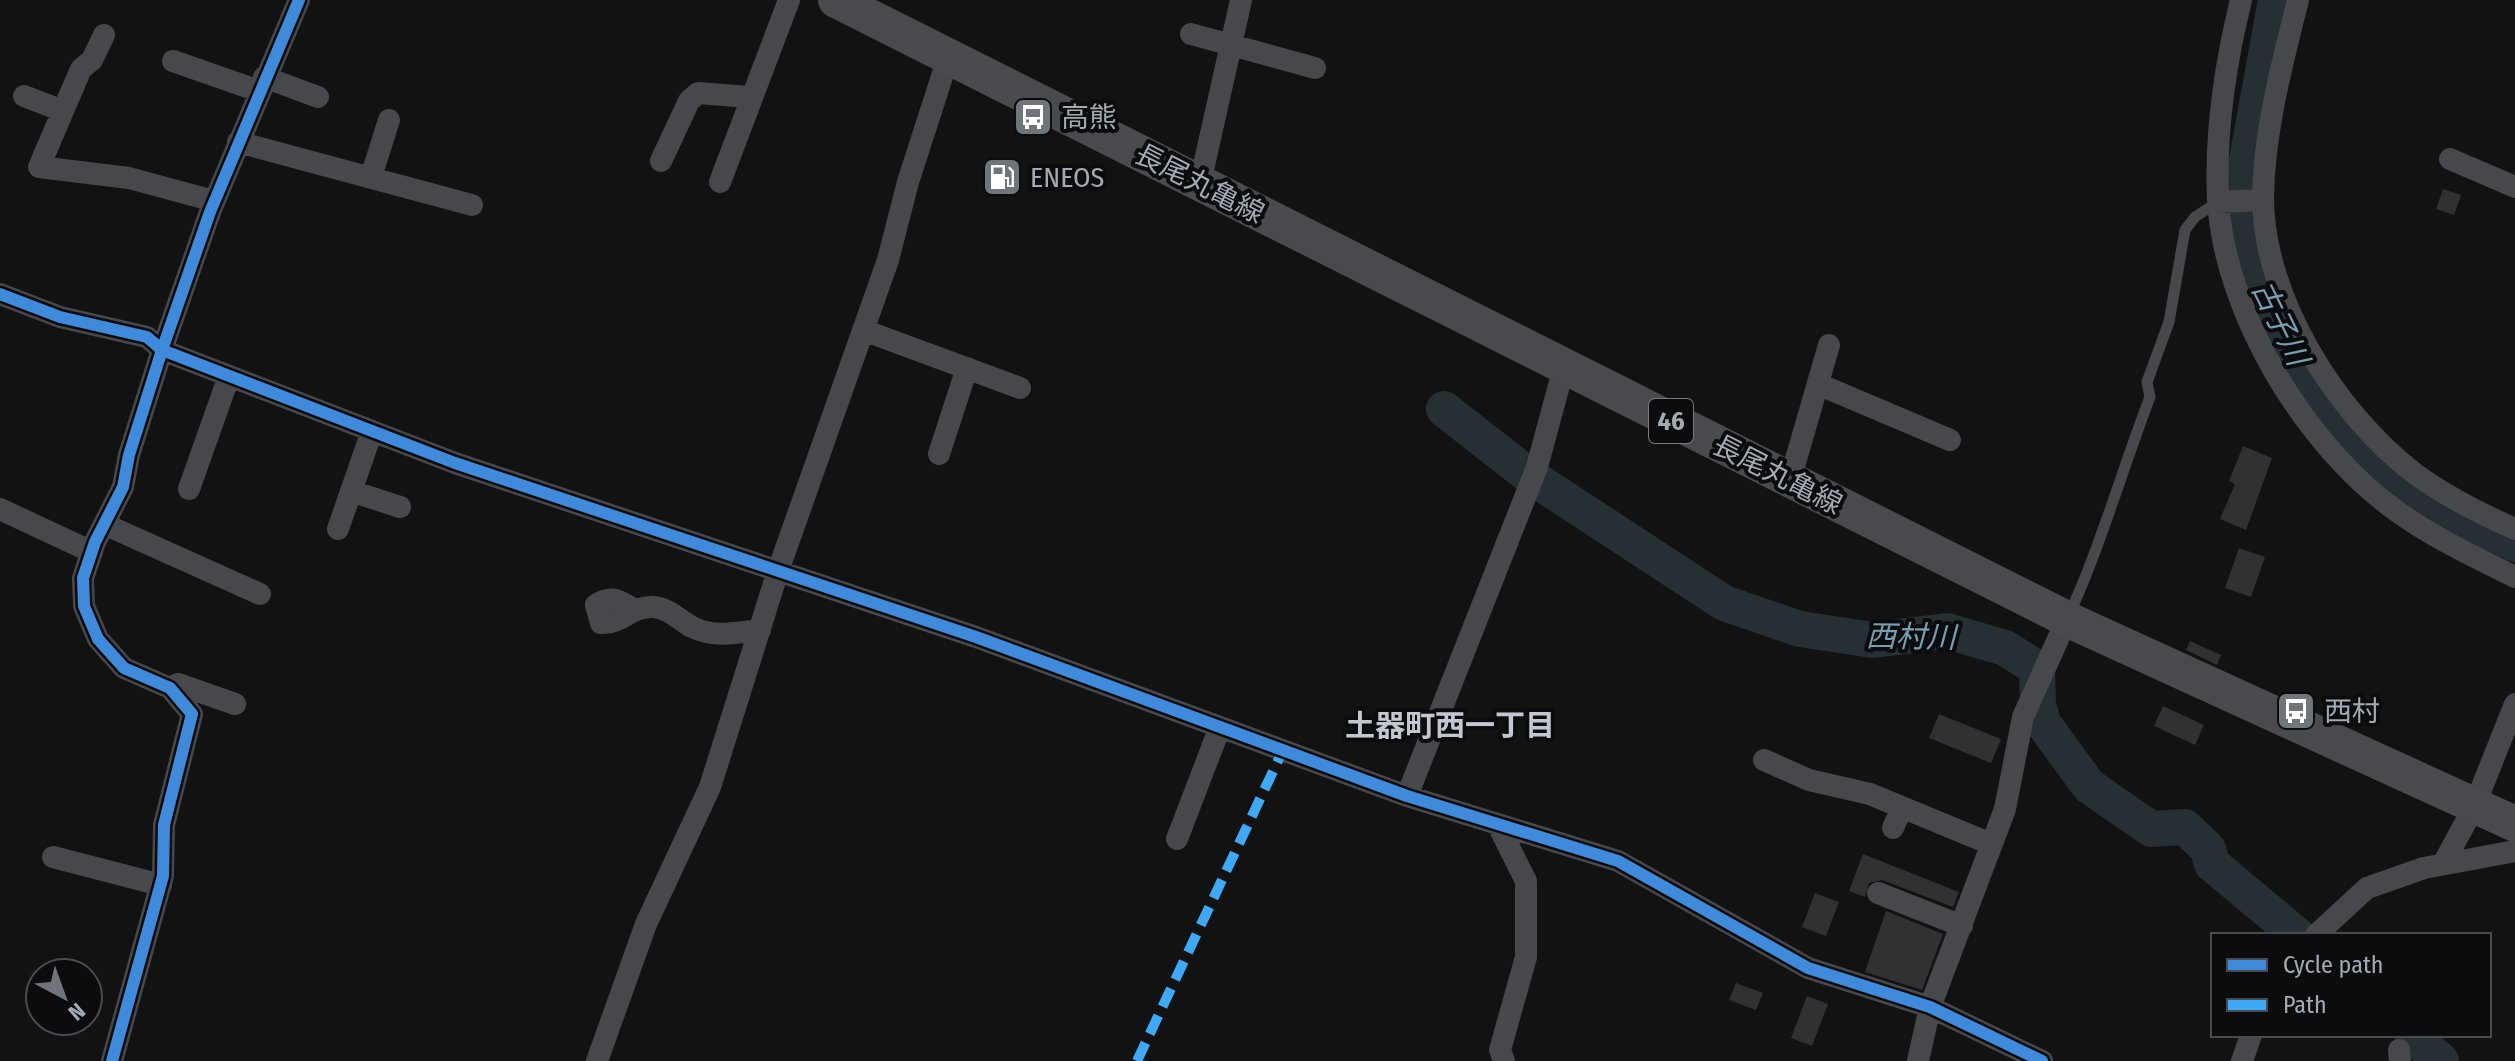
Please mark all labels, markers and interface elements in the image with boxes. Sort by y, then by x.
bus stop icon: 高熊 [1012,96,1054,138]
place label: 高熊 [1061,101,1117,134]
street label: 長尾丸亀線 [1130,137,1270,230]
fuel station icon: ENEOS [981,156,1023,198]
place label: ENEOS [1030,161,1104,194]
water label: 古子川 [2244,275,2317,374]
road number: 46 [1649,399,1693,443]
street label: 長尾丸亀線 [1708,428,1848,521]
water label: 西村川 [1866,618,1959,656]
bus stop icon: 西村 [2275,690,2317,732]
place label: 西村 [2324,695,2380,728]
district label: 土器町西一丁目 [1345,708,1555,744]
legend [2211,933,2491,1037]
text: Cycle path [2283,951,2383,979]
north arrow [24,957,104,1037]
text: Path [2283,991,2327,1019]
text: N [63,997,91,1026]

